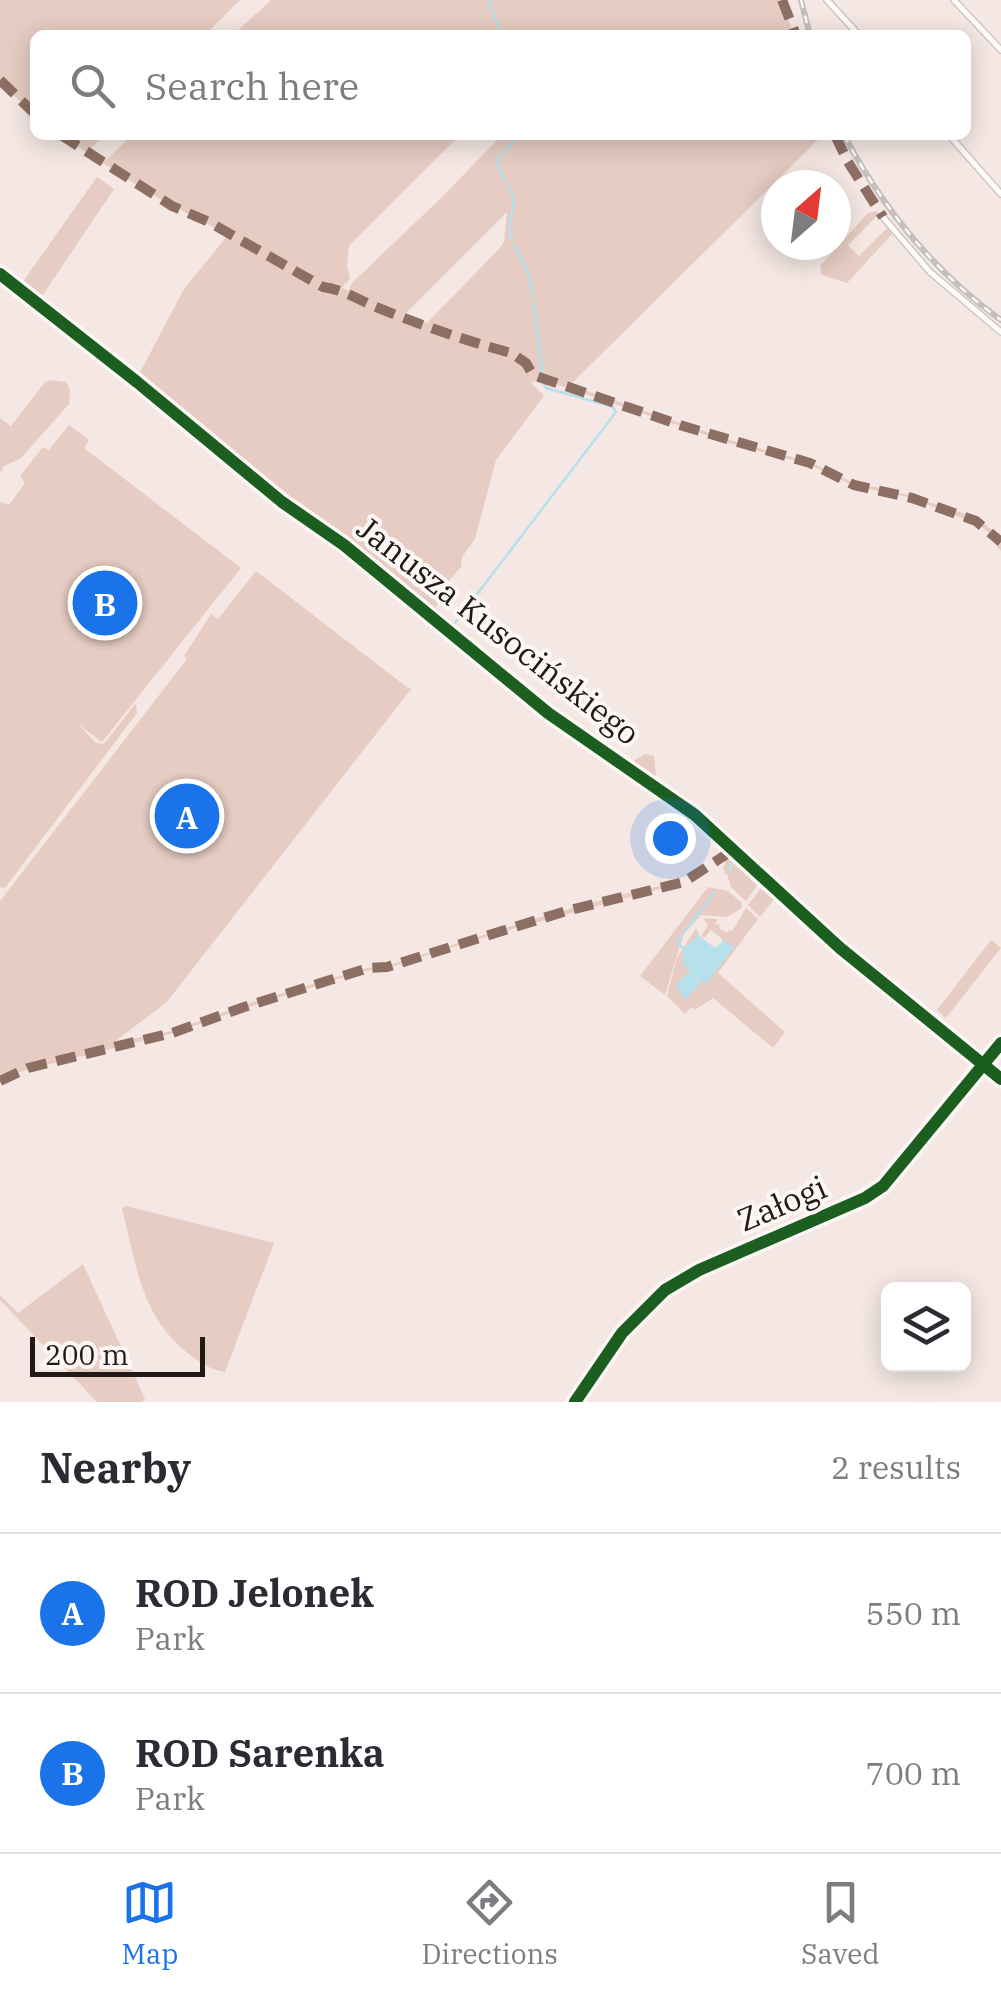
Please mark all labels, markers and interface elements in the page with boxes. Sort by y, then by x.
search box [30,30,971,140]
icon: search [65,58,120,113]
text: Search here [145,61,359,110]
north arrow [761,170,851,260]
street label: Janusza Kusocińskiego [349,507,649,754]
pin: B [72,566,138,640]
pin: A [154,778,220,854]
your location [645,813,696,864]
street label: Załogi [730,1166,833,1241]
map controls [881,1282,971,1372]
button: layers [881,1282,971,1372]
scale bar [30,1332,205,1376]
text: 200 m [45,1336,129,1373]
text: Nearby [40,1440,191,1495]
text: 2 results [831,1446,961,1488]
text: ROD Jelonek [135,1568,374,1617]
text: A [61,1592,84,1634]
text: 550 m [865,1592,961,1634]
text: Park [135,1617,205,1659]
text: ROD Sarenka [135,1728,385,1777]
text: B [61,1752,84,1794]
text: 700 m [865,1752,961,1794]
text: Park [135,1777,205,1819]
tab: Map [122,1875,178,1972]
tab: Directions [421,1875,558,1972]
tab: Saved [801,1875,879,1972]

